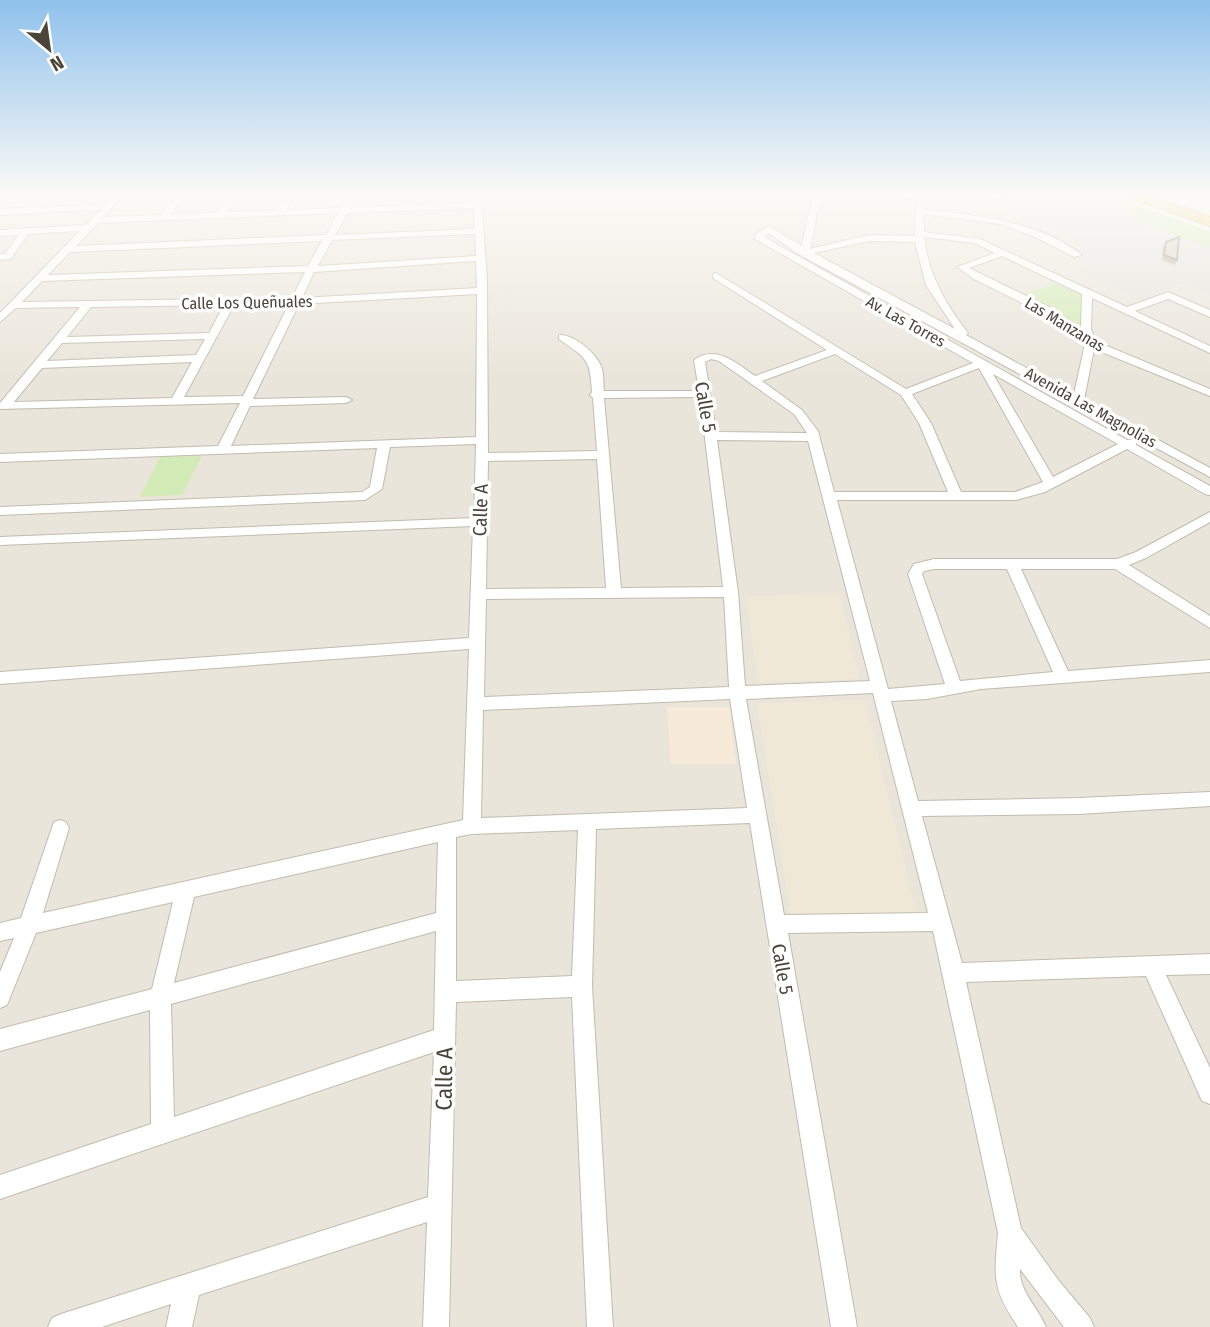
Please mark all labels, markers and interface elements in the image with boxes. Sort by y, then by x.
north arrow [14,14,84,84]
text: N [46,51,68,76]
street label: Calle Los Queñuales [181,292,313,313]
street label: Av. Las Torres [863,292,949,351]
street label: Las Manzanas [1021,293,1108,356]
street label: Avenida Las Magnolias [1022,363,1160,452]
street label: Calle 5 [690,380,721,434]
street label: Calle A [468,483,493,537]
street label: Calle 5 [767,942,798,996]
street label: Calle A [429,1047,459,1111]

